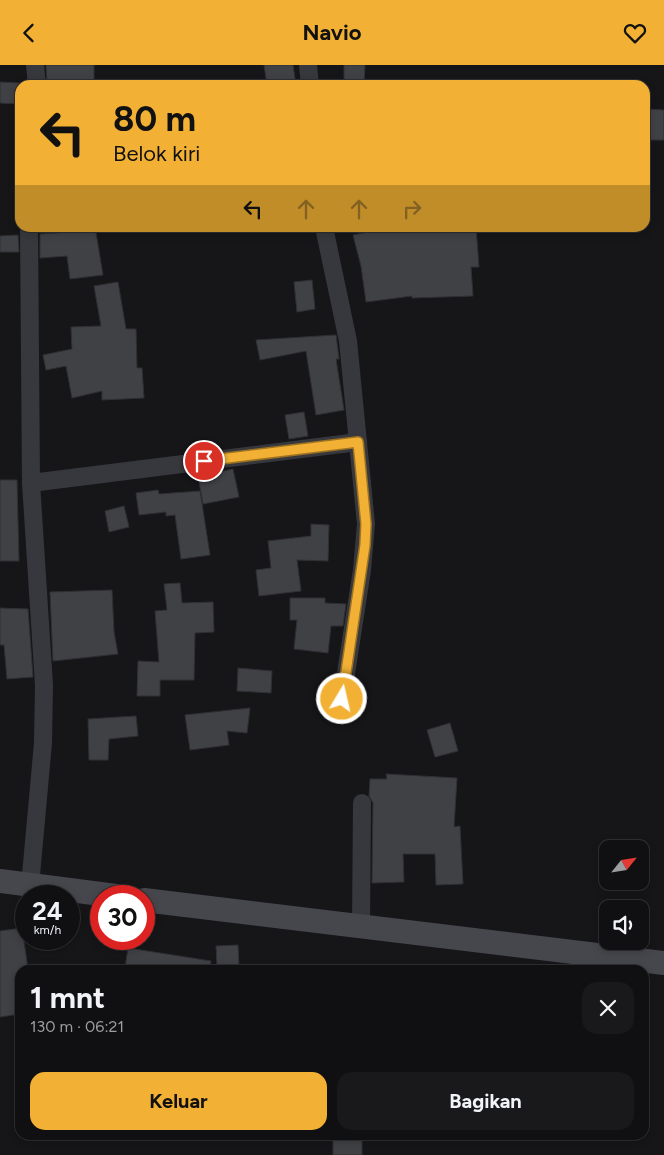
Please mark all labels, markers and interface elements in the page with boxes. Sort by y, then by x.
icon: back [15,19,43,47]
text: Navio [302,19,362,46]
icon: heart [621,19,649,47]
text: 80 m [113,98,196,140]
icon: left [30,100,95,165]
text: Belok kiri [113,140,200,167]
icon: left [239,195,267,223]
icon: ahead [292,195,320,223]
icon: ahead [345,195,373,223]
icon: right [398,195,426,223]
pin [183,440,225,482]
icon: arrive [190,447,218,475]
position arrow [315,672,367,724]
north arrow [599,840,649,890]
map controls [599,840,649,950]
speed limit sign: 30 [90,885,155,950]
text: 24 [32,896,63,926]
button: sound [599,900,649,950]
text: km/h [34,923,61,937]
text: 1 mnt [30,979,105,1016]
button: close [582,982,634,1034]
text: 130 m · 06:21 [30,1017,124,1036]
button: Keluar [30,1072,327,1130]
button: Bagikan [337,1072,634,1130]

